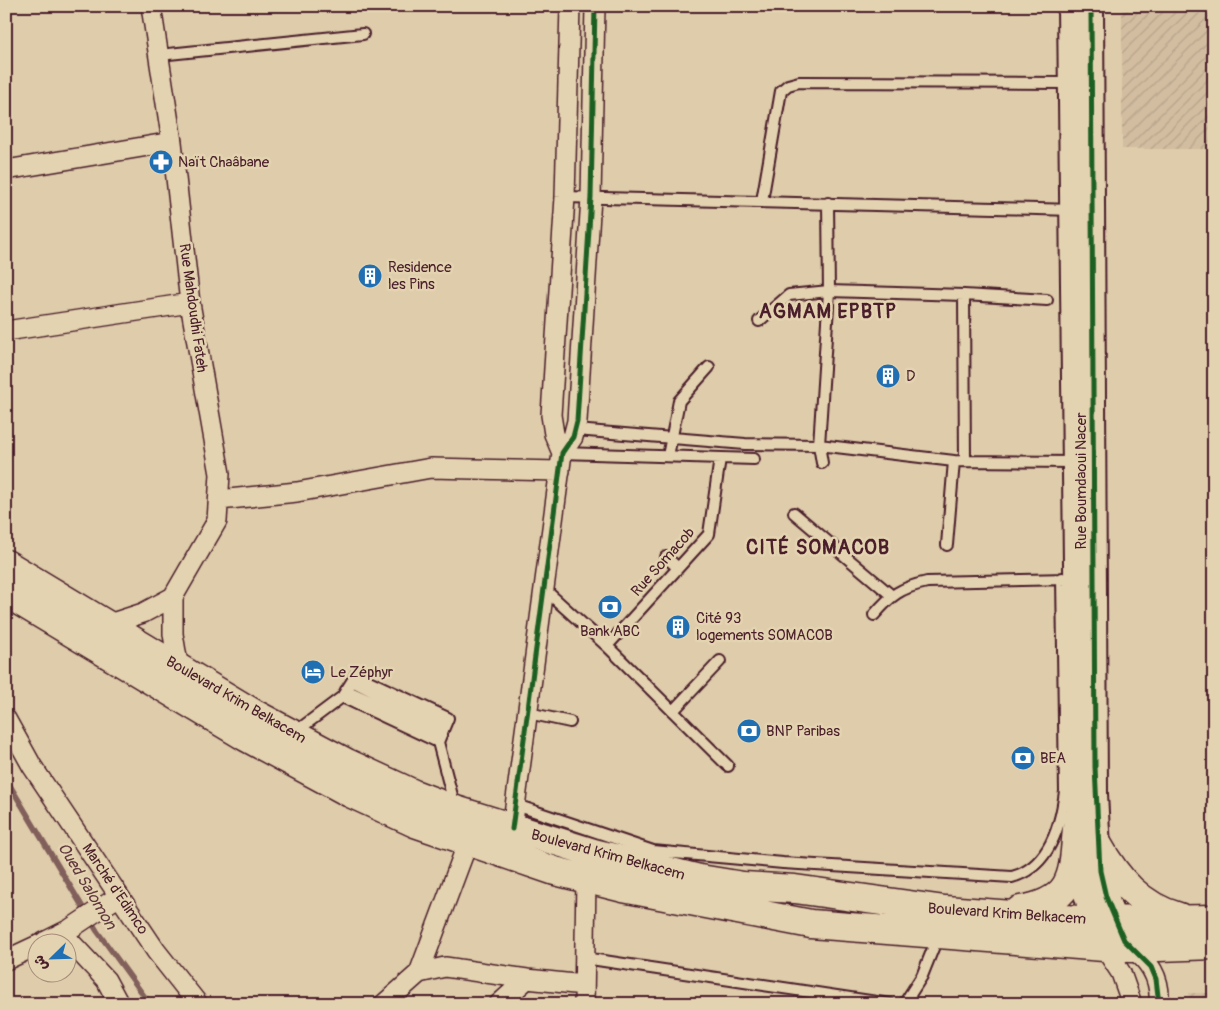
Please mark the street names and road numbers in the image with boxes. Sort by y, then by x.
street label: Rue Mahdoudhi Fateh [175,242,211,374]
street label: Rue Boumdaoui Nacer [1072,412,1091,550]
street label: Rue Somacob [627,523,699,601]
street label: Boulevard Krim Belkacem [163,652,309,748]
street label: Boulevard Krim Belkacem [529,825,687,885]
street label: Marché d'Edimco [78,840,152,938]
street label: Boulevard Krim Belkacem [927,899,1087,929]

